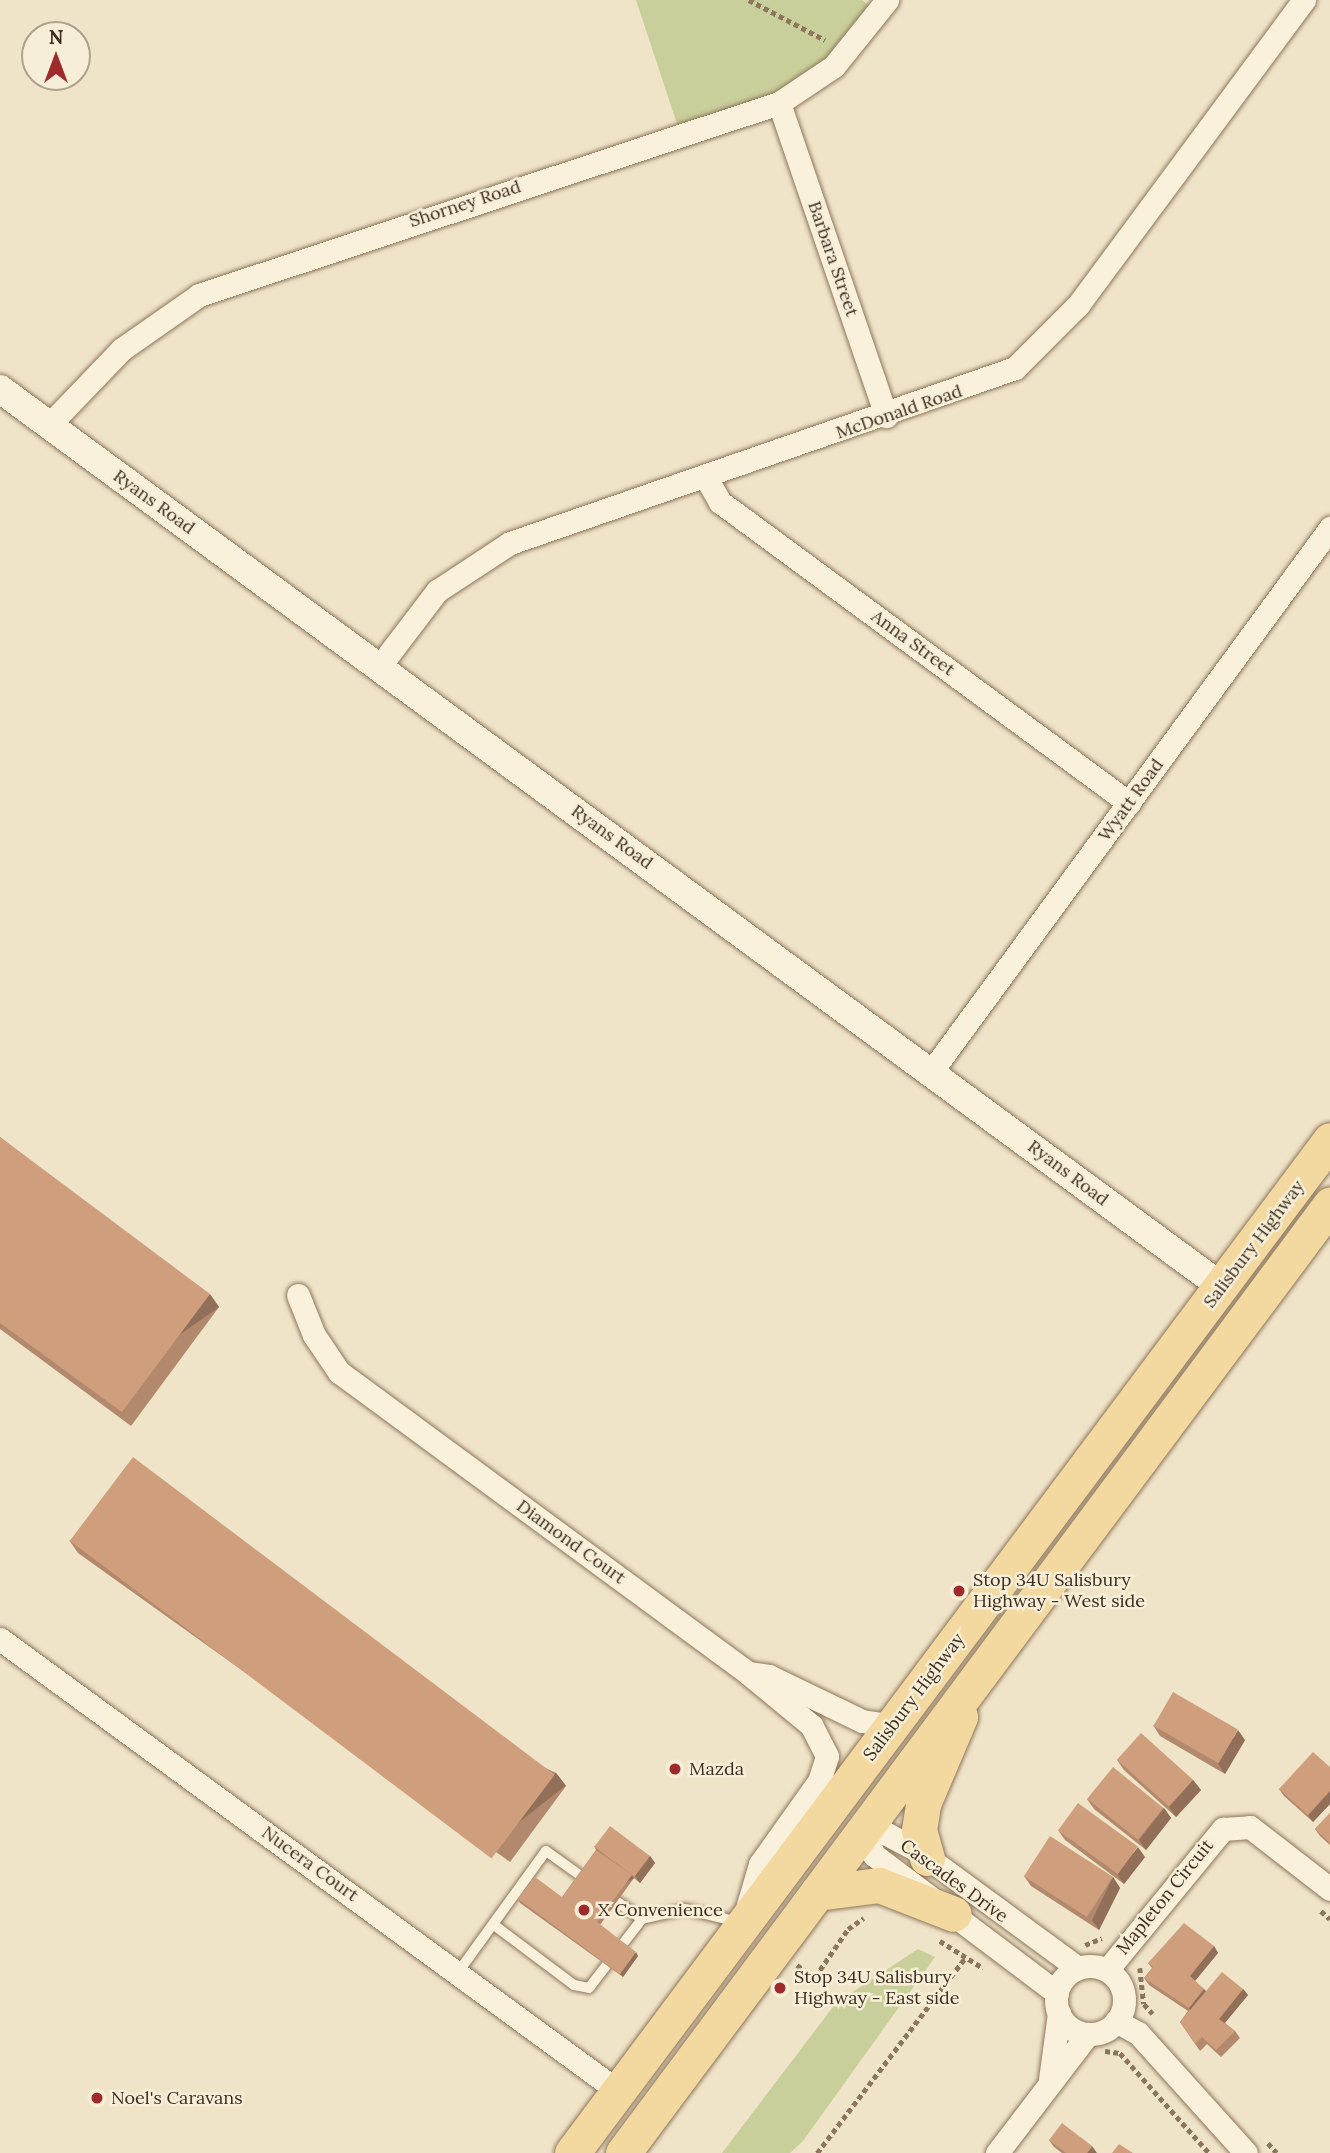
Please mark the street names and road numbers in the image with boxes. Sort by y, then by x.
street label: Shorney Road [407,176,523,232]
street label: Barbara Street [803,198,863,320]
street label: McDonald Road [833,380,965,444]
street label: Ryans Road [109,465,199,539]
street label: Anna Street [867,605,959,681]
street label: Wyatt Road [1094,754,1168,846]
street label: Ryans Road [567,800,657,874]
street label: Ryans Road [1023,1136,1113,1210]
street label: Salisbury Highway [1199,1176,1309,1312]
street label: Diamond Court [512,1495,630,1589]
street label: Salisbury Highway [859,1629,969,1765]
street label: Nucera Court [257,1822,363,1906]
street label: Cascades Drive [896,1835,1012,1927]
street label: Mapleton Circuit [1112,1835,1218,1959]

